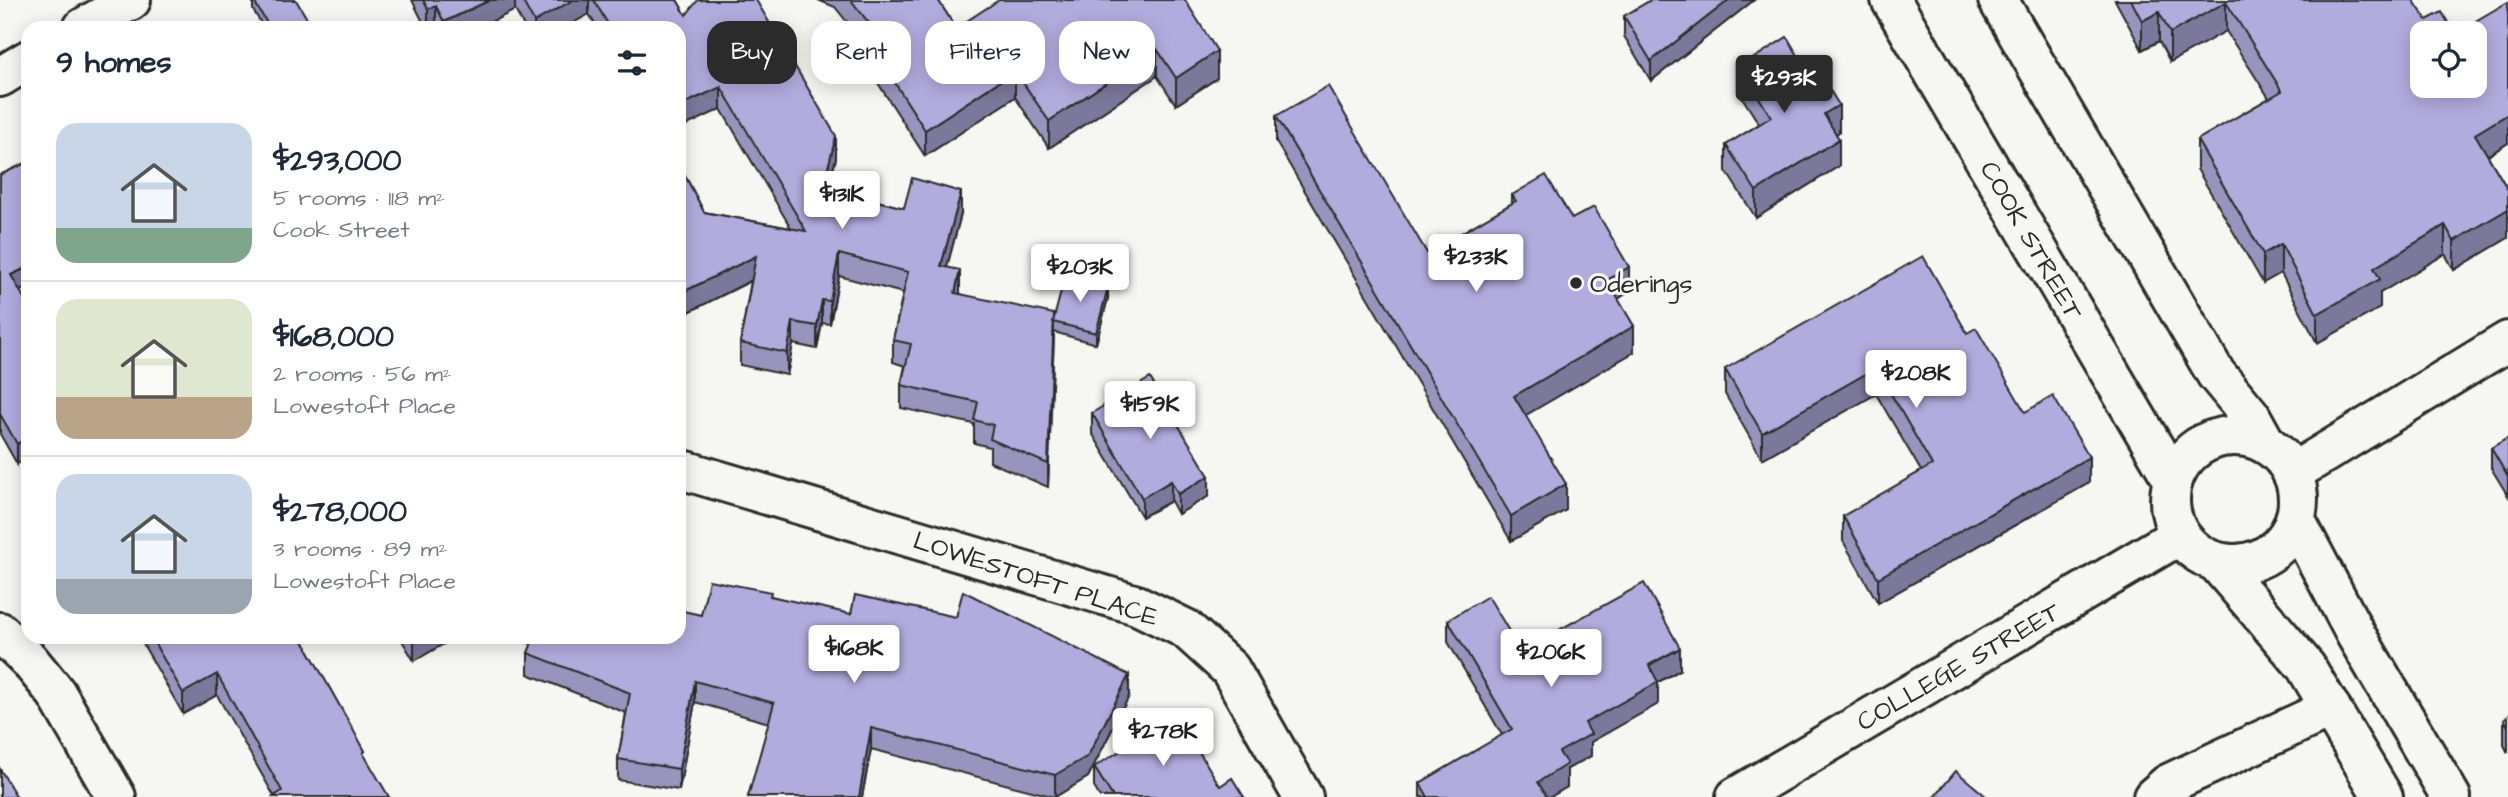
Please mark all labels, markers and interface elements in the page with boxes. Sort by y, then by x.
chip: Buy [707,21,797,84]
chip: Rent [811,21,911,84]
chip: Filters [925,21,1045,84]
chip: New [1059,21,1155,84]
map controls [2410,21,2487,98]
button: locate [2410,21,2487,98]
text: 9 homes [56,42,171,84]
icon: filters [613,44,651,82]
pin: $293K [1735,55,1833,115]
text: $293K [1752,62,1816,94]
text: $293,000 [273,140,401,182]
icon: home [112,151,196,235]
street label: COOK STREET [1971,155,2092,327]
pin: $131K [793,172,891,231]
text: $131K [820,178,864,210]
text: 5 rooms · 118 m² [273,182,445,214]
text: Cook Street [273,214,409,246]
pin: $233K [1427,234,1525,294]
text: $233K [1444,241,1508,273]
pin: $203K [1031,244,1129,304]
text: $203K [1047,251,1113,283]
place label: Oderings [1590,266,1693,304]
marker: Oderings [1568,275,1584,291]
text: $168,000 [273,316,394,358]
icon: home [112,327,196,411]
pin: $208K [1867,350,1965,410]
text: $208K [1881,357,1951,389]
text: 2 rooms · 56 m² [273,358,451,390]
pin: $159K [1101,382,1199,441]
text: $159K [1120,388,1180,420]
text: Lowestoft Place [273,390,456,422]
text: $278,000 [273,491,407,533]
icon: home [112,502,196,586]
street label: LOWESTOFT PLACE [909,522,1163,636]
text: 3 rooms · 89 m² [273,533,447,565]
text: Lowestoft Place [273,565,456,597]
street label: COLLEGE STREET [1850,594,2068,740]
pin: $168K [805,626,903,685]
pin: $206K [1502,630,1600,689]
text: $168K [824,632,884,664]
text: $206K [1517,636,1585,668]
pin: $278K [1114,708,1212,768]
text: $278K [1129,715,1197,747]

